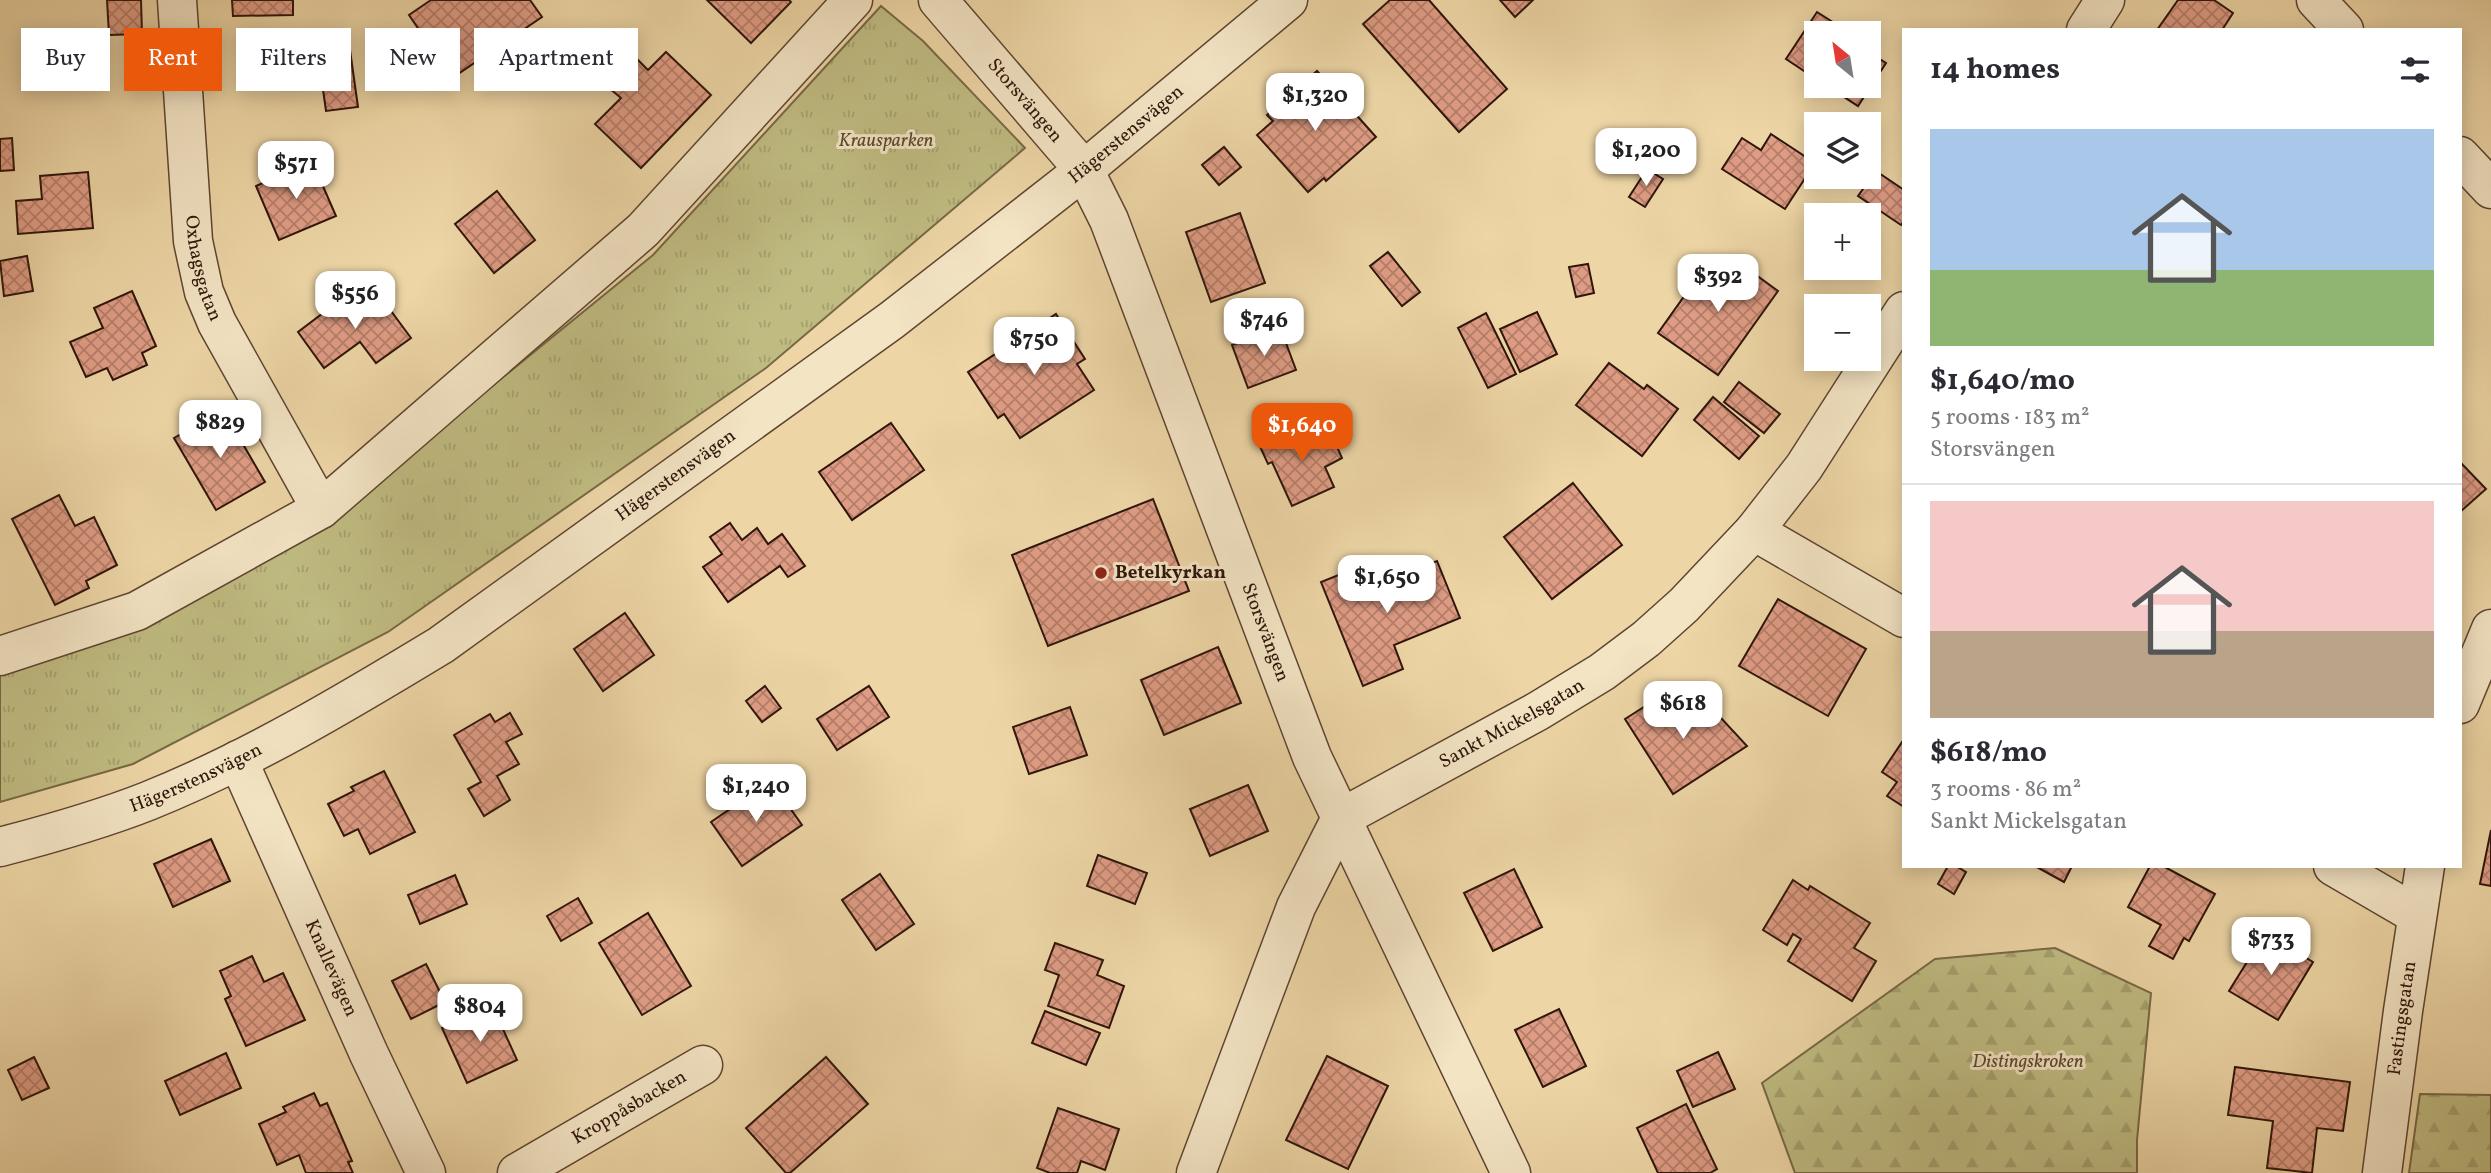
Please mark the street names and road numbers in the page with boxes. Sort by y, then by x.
street label: Storsvängen [981,53,1068,149]
street label: Hägerstensvägen [1063,79,1189,190]
street label: Oxhagsgatan [178,214,228,325]
street label: Hägerstensvägen [610,423,741,528]
street label: Storsvängen [1234,579,1295,686]
street label: Sankt Mickelsgatan [1435,673,1589,775]
street label: Hägerstensvägen [126,737,267,820]
street label: Knallevägen [298,916,364,1021]
street label: Fastingsgatan [2382,959,2423,1077]
street label: Kroppåsbacken [567,1064,692,1151]

